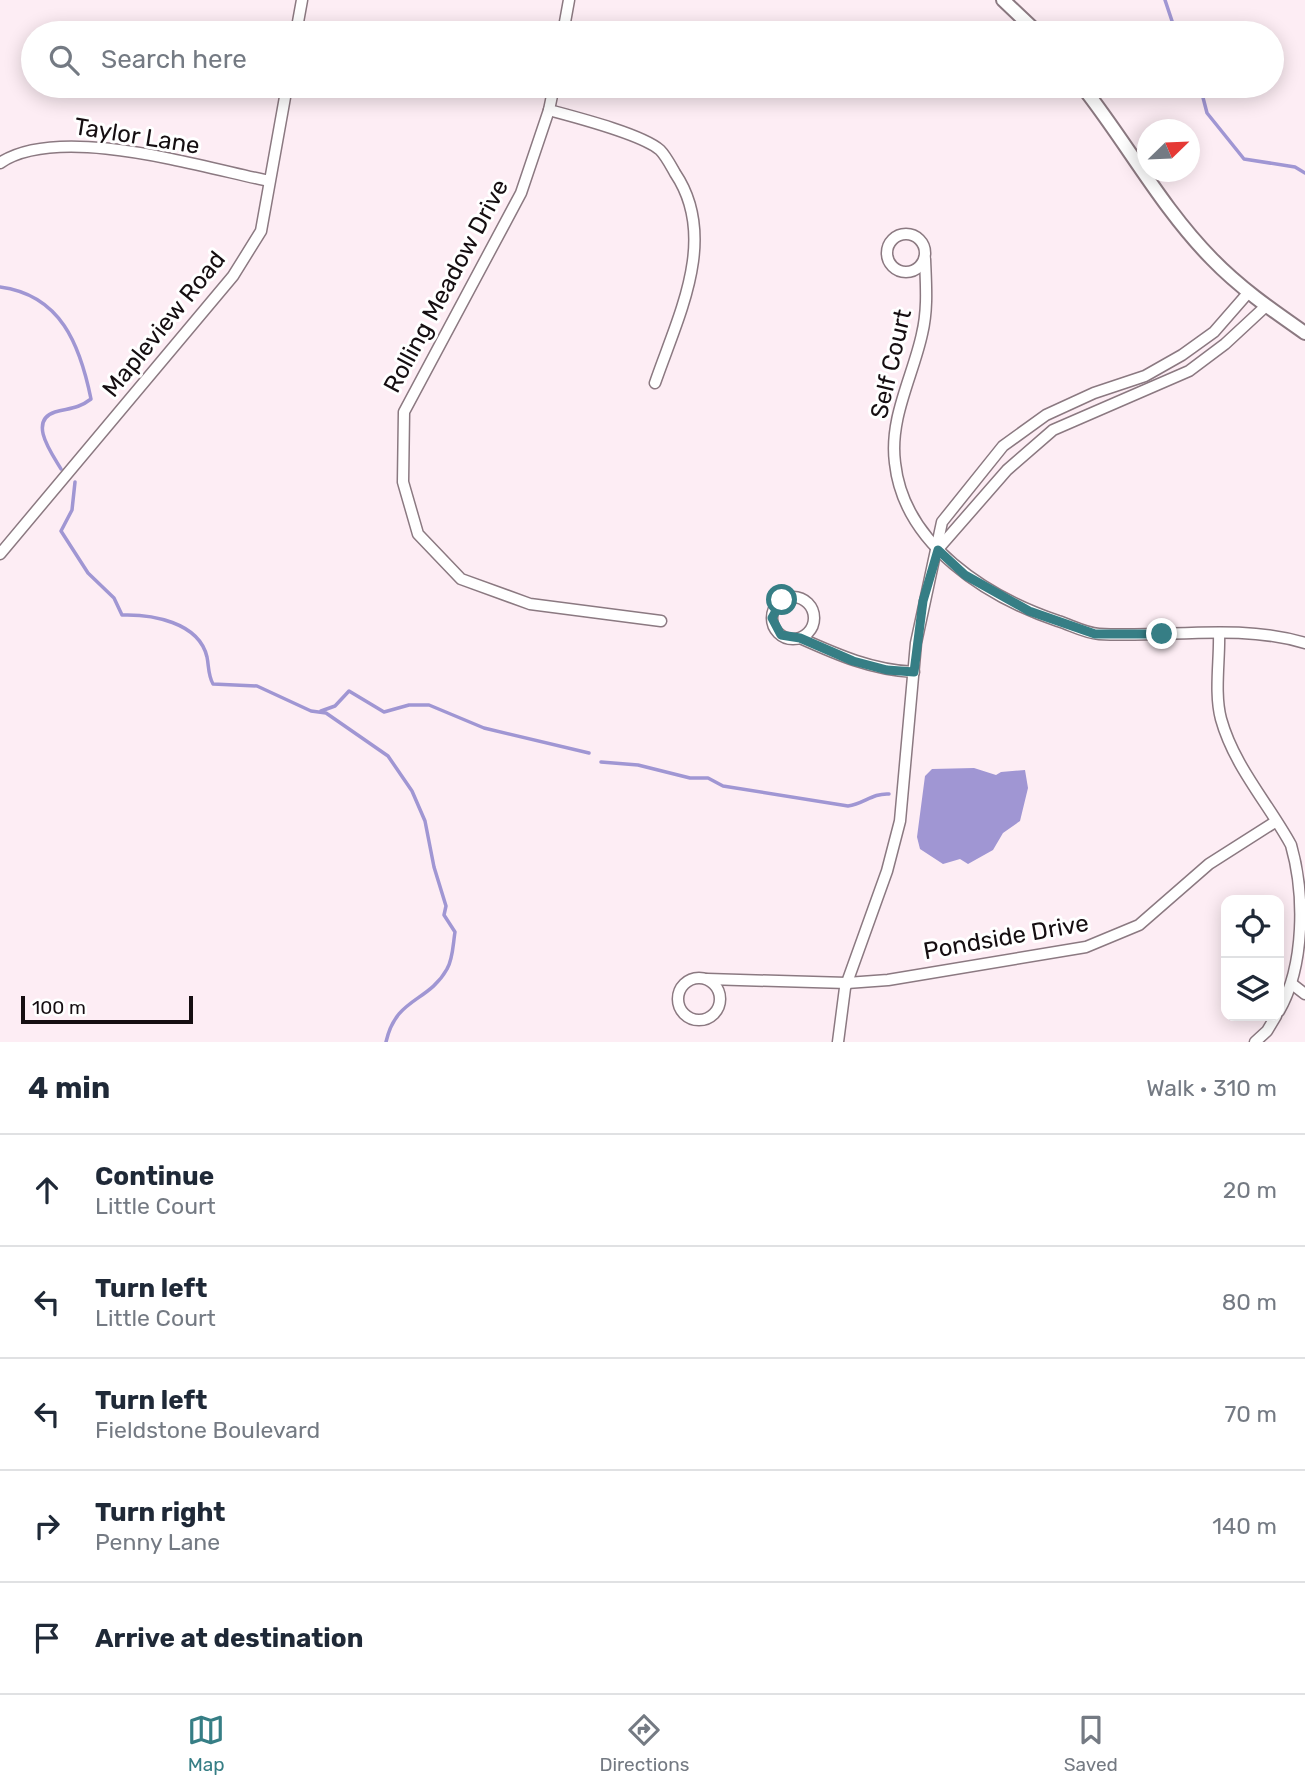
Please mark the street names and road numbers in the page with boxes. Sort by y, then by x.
street label: Taylor Lane [72,112,202,160]
street label: Rolling Meadow Drive [378,175,514,397]
street label: Mapleview Road [97,246,231,402]
street label: Self Court [865,307,917,421]
street label: Pondside Drive [921,909,1091,965]

